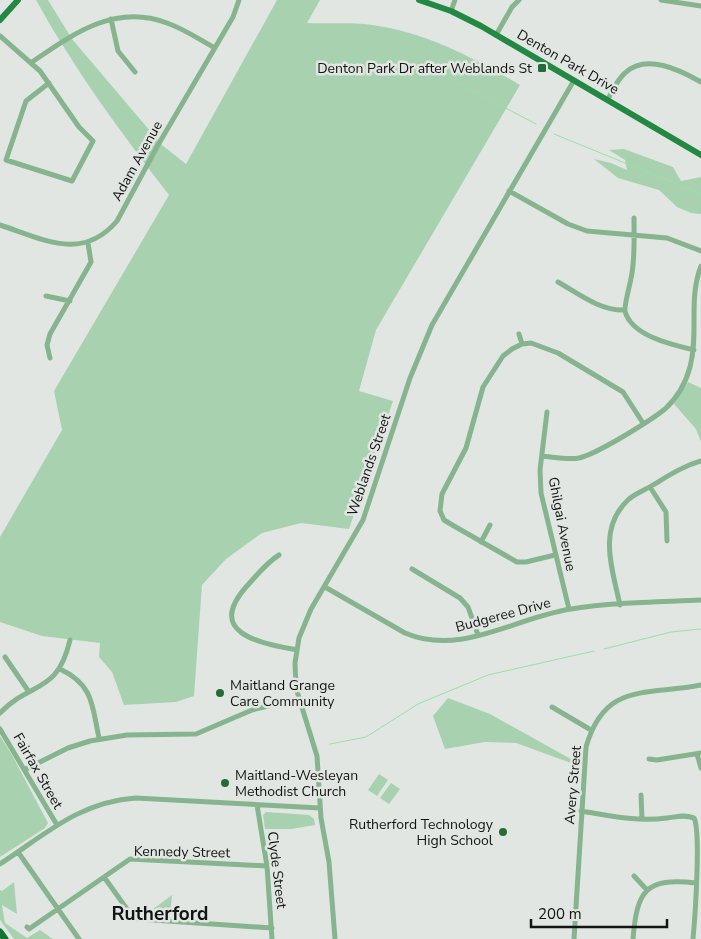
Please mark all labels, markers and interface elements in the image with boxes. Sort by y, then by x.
street label: Denton Park Drive [514,25,622,99]
place label: Denton Park Dr after Weblands St [317,59,532,78]
marker: Denton Park Dr after Weblands St [536,62,548,74]
street label: Adam Avenue [107,117,167,205]
street label: Weblands Street [343,412,395,518]
street label: Ghilgai Avenue [544,475,580,573]
street label: Budgeree Drive [453,593,553,637]
place label: Maitland Grange Care Community [230,676,335,711]
marker: Maitland Grange Care Community [214,687,226,699]
street label: Fairfax Street [9,730,67,812]
street label: Avery Street [560,745,586,825]
place label: Maitland-Wesleyan Methodist Church [235,766,358,801]
marker: Maitland-Wesleyan Methodist Church [219,777,231,789]
place label: Rutherford Technology High School [349,815,494,850]
marker: Rutherford Technology High School [497,826,509,838]
street label: Clyde Street [263,830,291,910]
street label: Kennedy Street [134,842,231,862]
scale bar [531,896,667,928]
district label: Rutherford [111,901,209,927]
text: 200 m [538,904,582,924]

